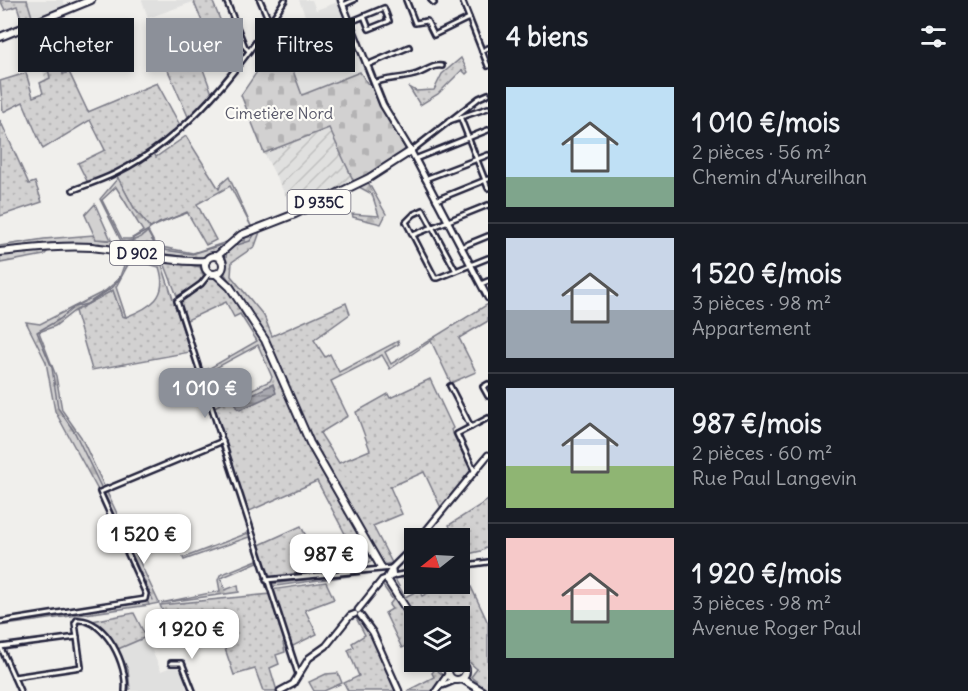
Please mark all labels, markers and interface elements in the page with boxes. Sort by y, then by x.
chip: Acheter [18,18,134,72]
chip: Louer [146,18,243,72]
chip: Filtres [255,18,355,72]
text: 4 biens [506,20,588,53]
icon: filters [917,20,950,53]
park label: Cimetière Nord [225,103,333,123]
text: 1 010 €/mois [692,106,840,139]
icon: home [554,111,626,183]
text: 2 pièces · 56 m² [692,139,831,164]
text: Chemin d'Aureilhan [692,164,867,189]
road number: D 935C [288,190,350,214]
road number: D 902 [110,241,164,265]
text: 1 520 €/mois [692,257,842,290]
icon: home [554,262,626,334]
text: 3 pièces · 98 m² [692,290,831,315]
text: Appartement [692,315,811,340]
pin: 1 010 € [150,368,260,419]
text: 1 010 € [173,375,237,400]
text: 987 €/mois [692,407,822,440]
icon: home [554,412,626,484]
text: 2 pièces · 60 m² [692,440,833,465]
text: Rue Paul Langevin [692,465,857,490]
pin: 1 520 € [89,514,199,565]
text: 1 520 € [111,521,177,546]
north arrow [404,528,470,594]
map controls [404,528,470,672]
pin: 987 € [287,534,371,585]
text: 987 € [304,541,354,566]
text: 1 920 €/mois [692,557,842,590]
icon: home [554,562,626,634]
text: 3 pièces · 98 m² [692,590,831,615]
button: layers [404,606,470,672]
pin: 1 920 € [137,609,247,660]
text: Avenue Roger Paul [692,615,861,640]
text: 1 920 € [159,616,225,641]

